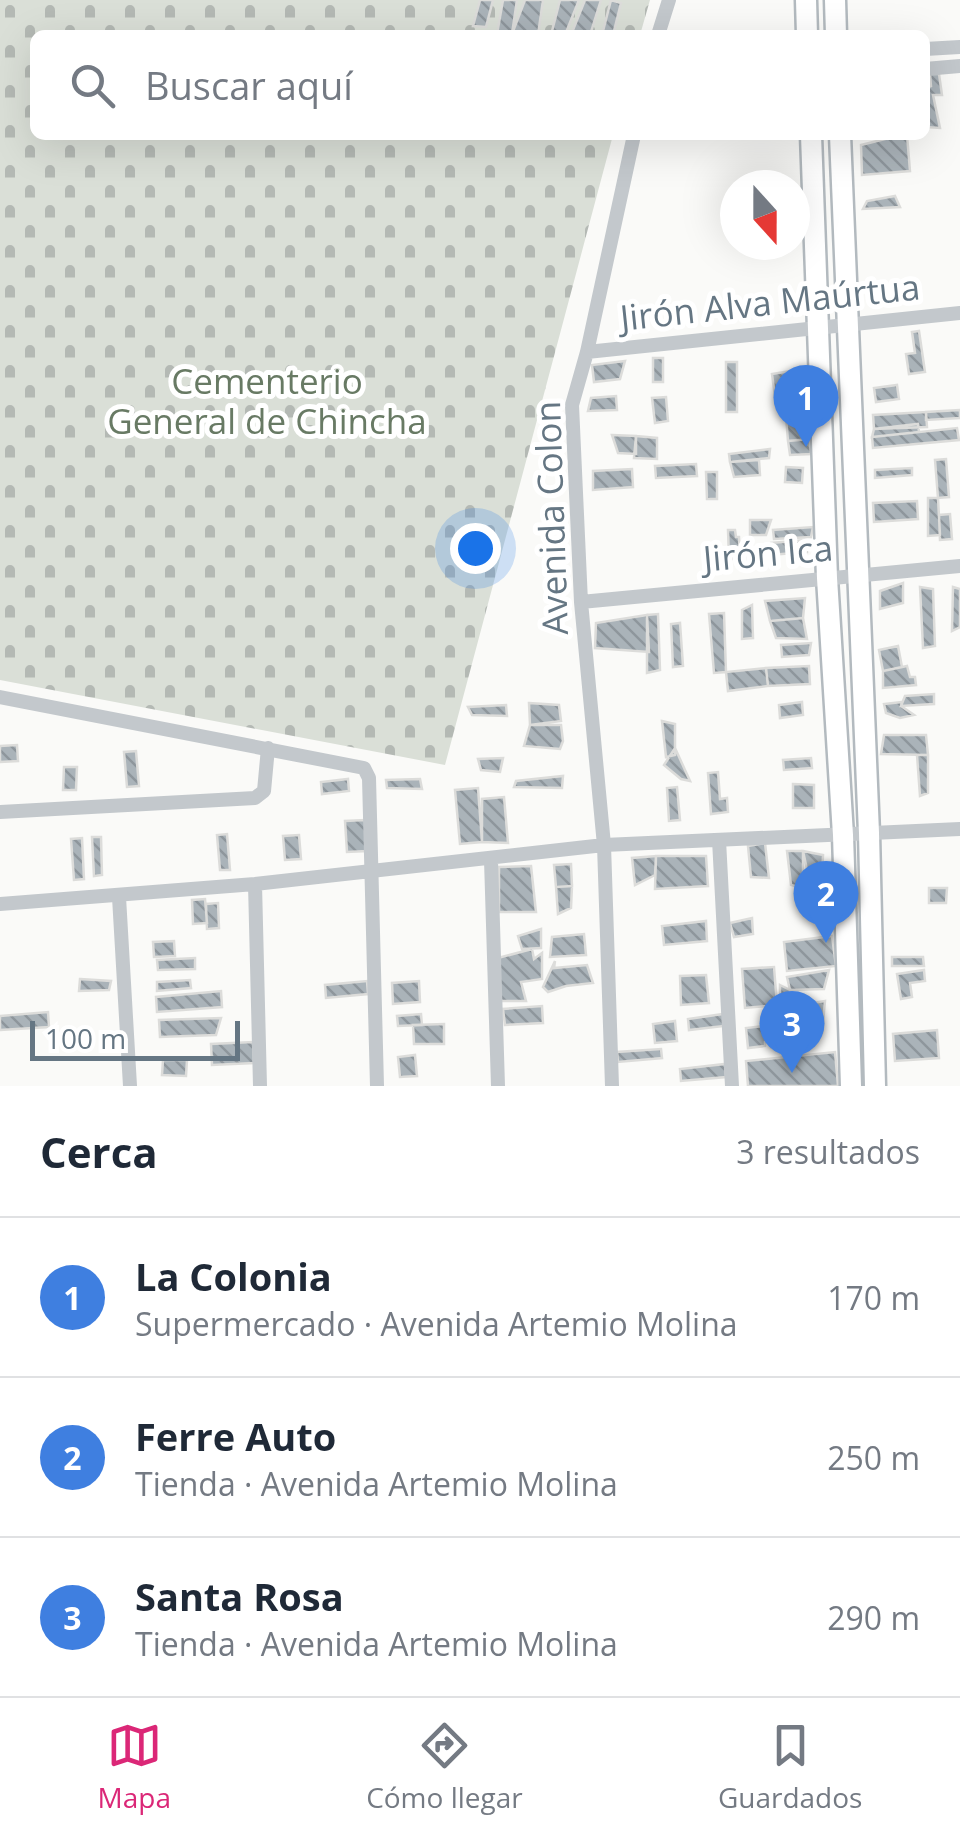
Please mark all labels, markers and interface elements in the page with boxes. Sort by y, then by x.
search box [30,30,930,140]
icon: search [65,58,120,113]
text: Buscar aquí [145,59,353,111]
north arrow [720,170,810,260]
street label: Jirón Alva Maúrtua [615,262,922,341]
park label: Cementerio General de Chincha [107,357,427,444]
pin: 1 [774,364,838,447]
street label: Avenida Colon [523,400,578,636]
your location [450,523,501,574]
street label: Jirón Ica [698,523,835,582]
pin: 2 [794,860,858,943]
pin: 3 [760,990,824,1073]
scale bar [30,1016,240,1060]
text: 100 m [45,1019,126,1057]
text: Cerca [40,1123,158,1180]
text: 3 resultados [736,1130,920,1173]
text: La Colonia [135,1250,332,1302]
text: 1 [63,1276,82,1319]
text: 170 m [827,1276,920,1319]
text: Supermercado · Avenida Artemio Molina [135,1302,738,1345]
text: Ferre Auto [135,1410,336,1462]
text: 2 [63,1436,82,1479]
text: 250 m [827,1436,920,1479]
text: Tienda · Avenida Artemio Molina [135,1462,618,1505]
text: Santa Rosa [135,1570,344,1622]
text: 3 [63,1596,82,1639]
text: 290 m [827,1596,920,1639]
text: Tienda · Avenida Artemio Molina [135,1622,618,1665]
tab: Mapa [98,1718,171,1816]
tab: Cómo llegar [366,1718,523,1816]
tab: Guardados [718,1718,862,1816]

